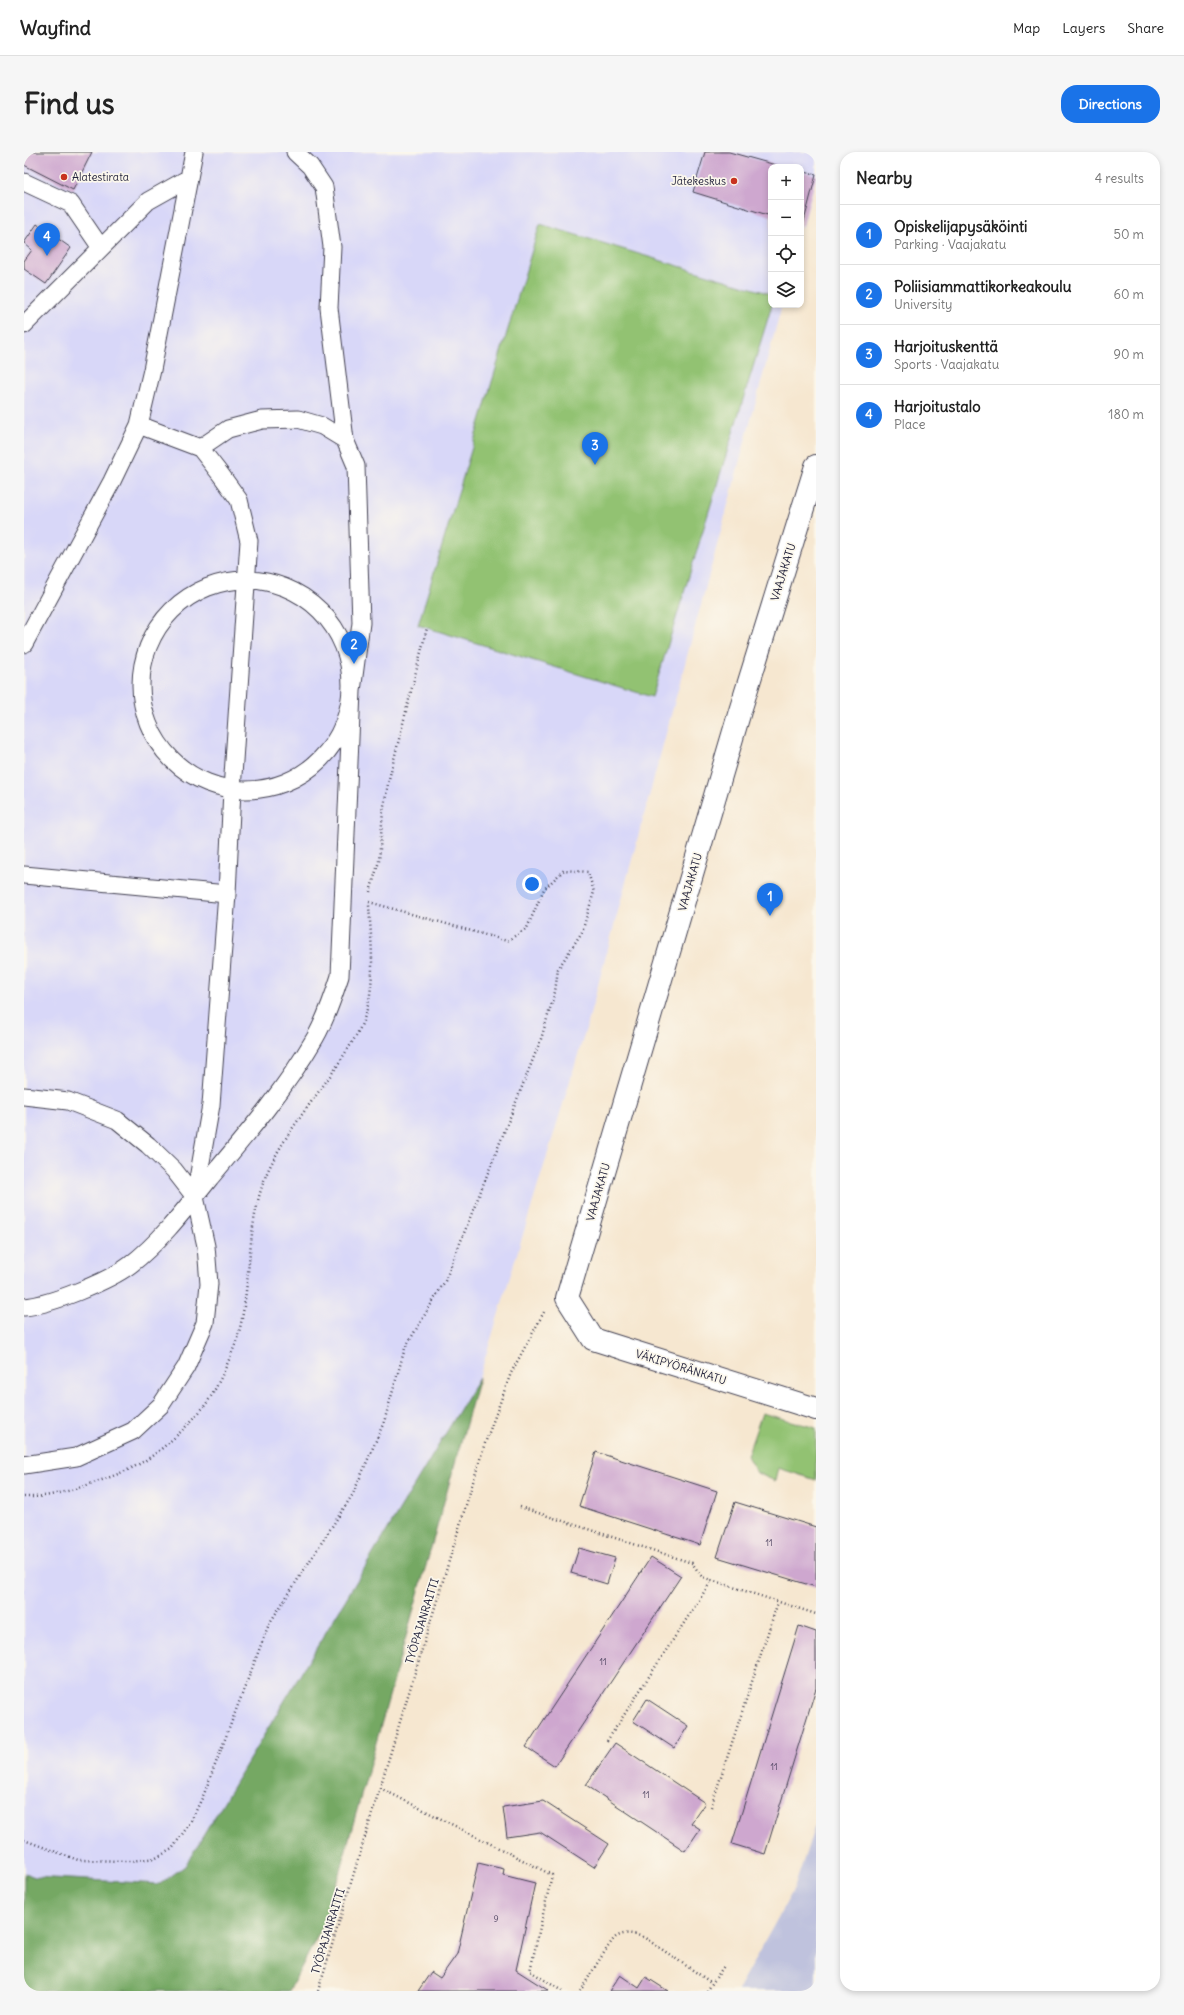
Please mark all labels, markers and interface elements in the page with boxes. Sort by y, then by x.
text: Wayfind [20,16,91,40]
text: Map [1013,19,1040,37]
text: Layers [1062,19,1105,37]
text: Share [1127,19,1164,37]
button: Directions [1061,85,1160,123]
text: Find us [24,86,115,122]
map controls [768,164,804,308]
button: + [768,164,804,200]
text: Nearby [856,167,912,189]
place label: Alatestirata [72,170,129,184]
text: 4 results [1095,170,1144,187]
marker: Alatestirata [59,172,69,182]
place label: Jätekeskus [671,174,726,188]
marker: Jätekeskus [729,176,739,186]
button: − [768,200,804,236]
text: Opiskelijapysäköinti [894,217,1027,236]
pin: 4 [34,223,60,256]
text: 1 [866,226,872,243]
text: 50 m [1113,226,1144,243]
button: locate [768,236,804,272]
text: Parking · Vaajakatu [894,236,1006,253]
button: layers [768,272,804,308]
text: Poliisiammattikorkeakoulu [894,277,1071,296]
text: 2 [865,286,873,303]
text: 60 m [1113,286,1144,303]
text: University [894,296,952,313]
text: Harjoituskenttä [894,337,998,356]
text: 3 [865,346,873,363]
text: 90 m [1113,346,1144,363]
text: Sports · Vaajakatu [894,356,999,373]
text: Harjoitustalo [894,397,981,416]
text: 4 [865,406,873,423]
text: 180 m [1108,406,1144,423]
text: Place [894,416,925,433]
pin: 3 [582,432,608,465]
street label: VAAJAKATU [768,541,798,603]
pin: 2 [341,631,367,664]
street label: VAAJAKATU [675,851,705,913]
your location [522,874,542,894]
pin: 1 [757,883,783,916]
street label: VAAJAKATU [583,1161,613,1223]
street label: VÄKIPYÖRÄNKATU [634,1346,729,1388]
house number: 11 [765,1537,773,1548]
street label: TYÖPAJANRAITTI [401,1576,442,1666]
house number: 11 [599,1656,607,1667]
house number: 11 [770,1761,778,1772]
house number: 11 [642,1789,650,1800]
street label: TYÖPAJANRAITTI [307,1886,348,1976]
house number: 9 [493,1913,499,1924]

